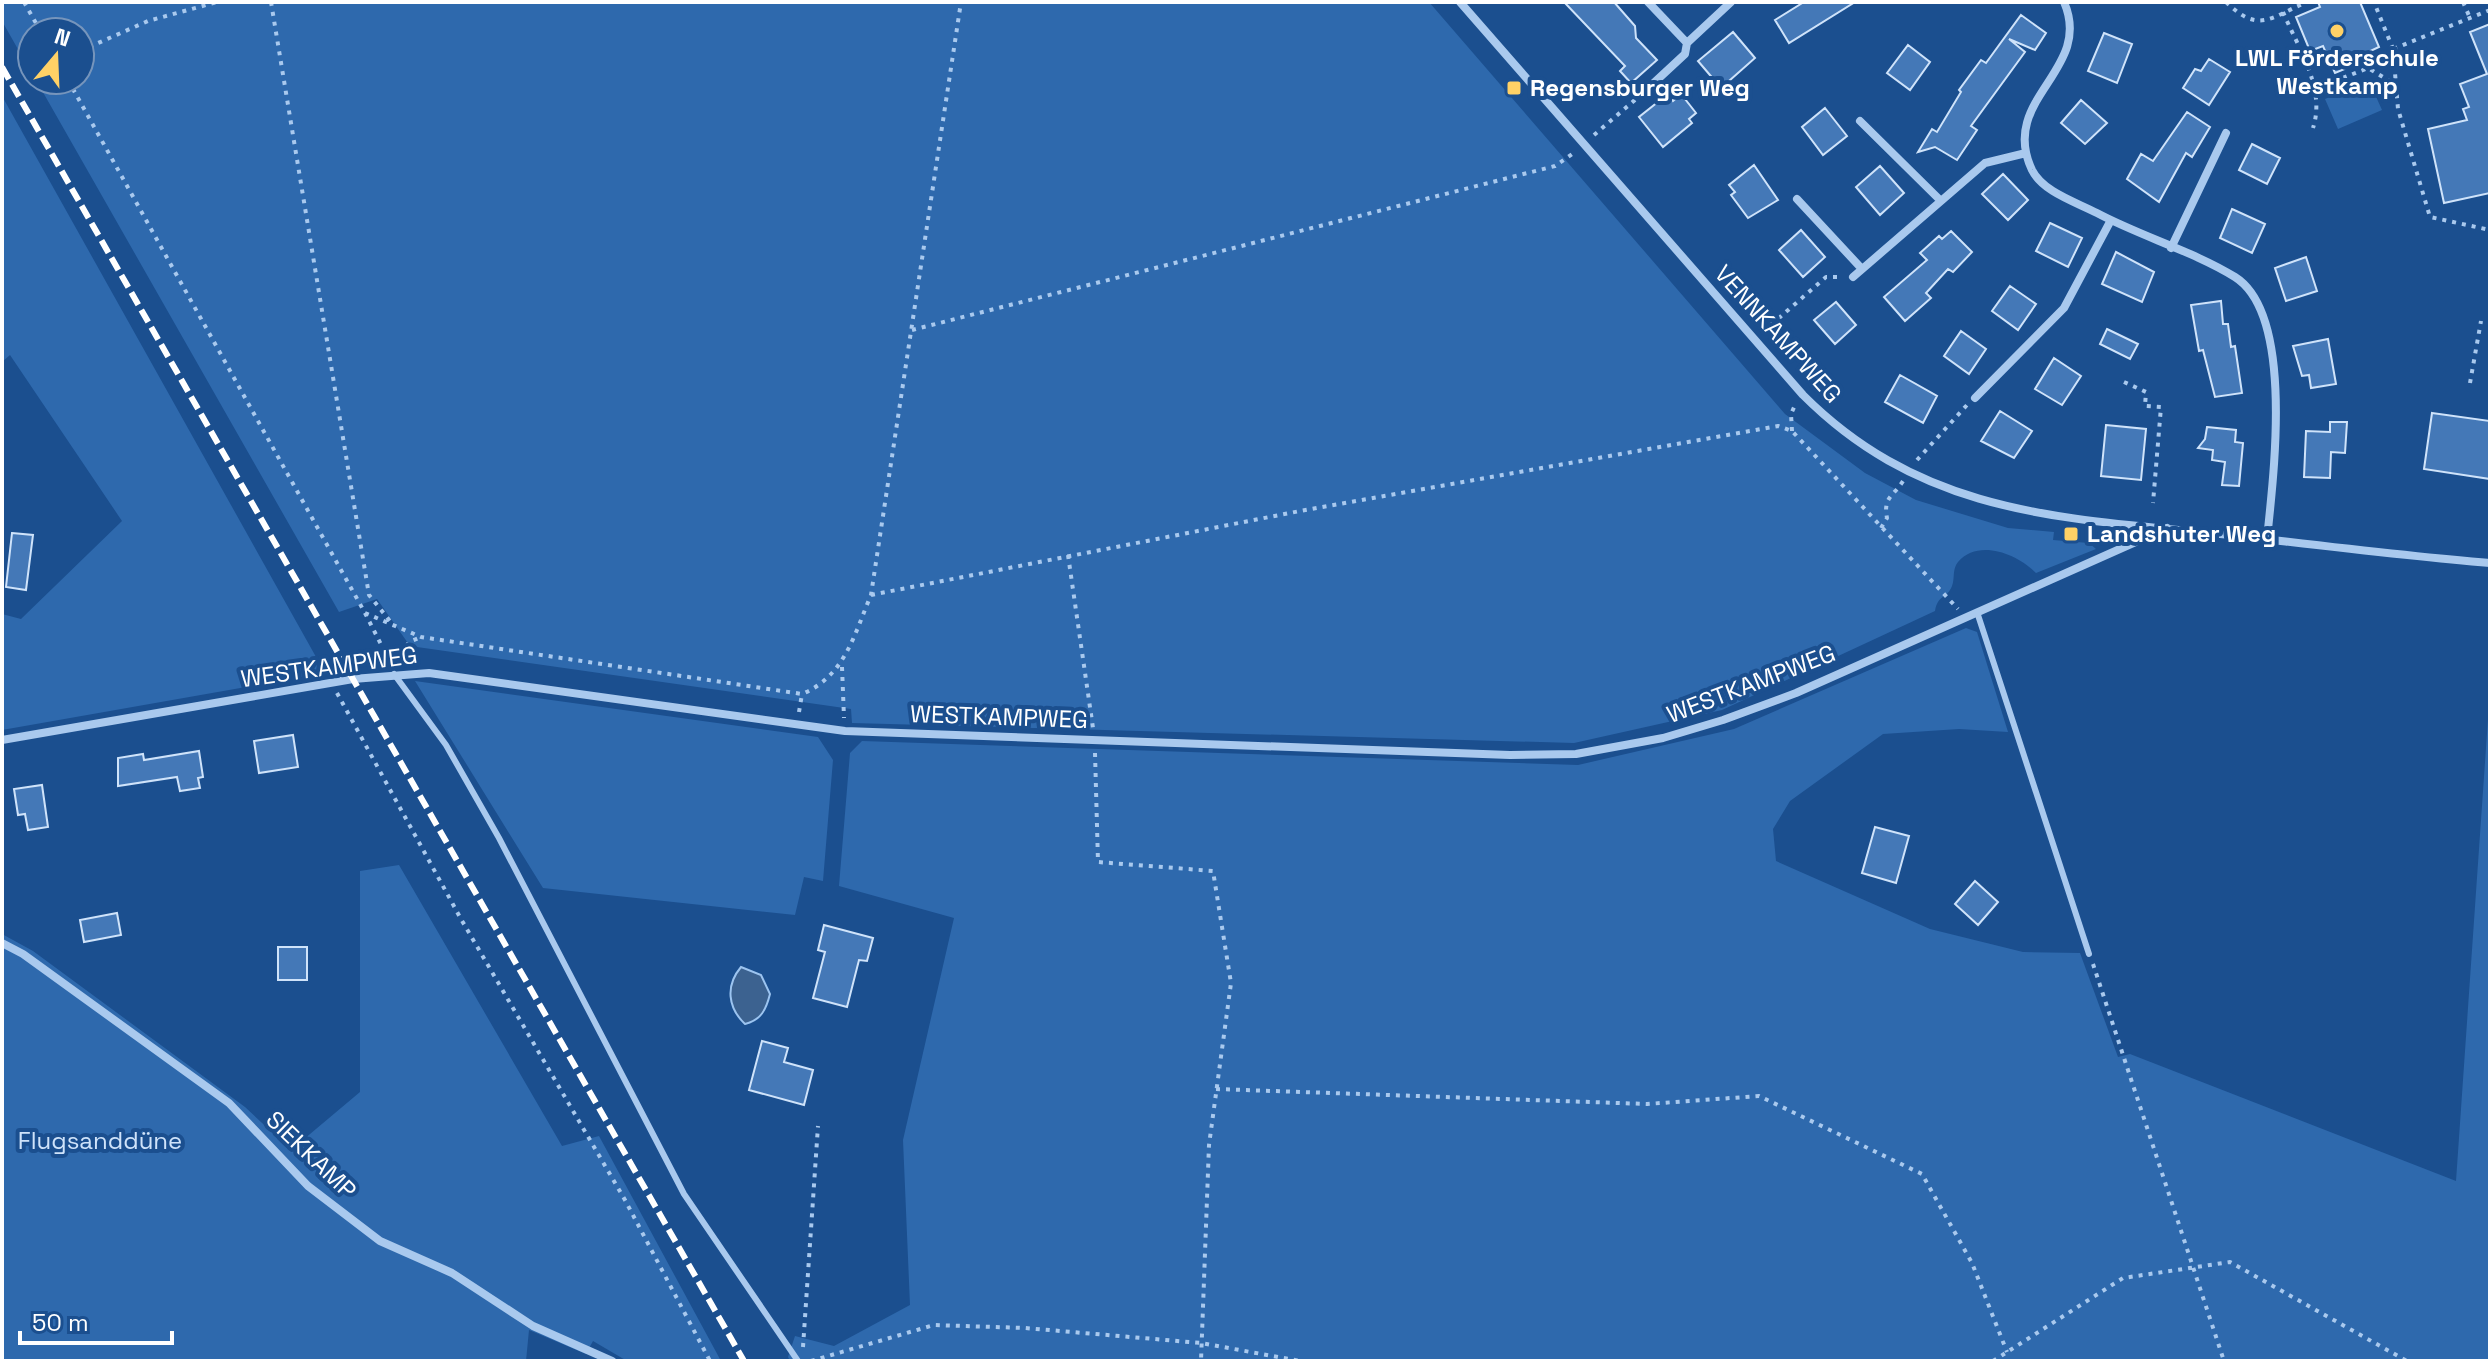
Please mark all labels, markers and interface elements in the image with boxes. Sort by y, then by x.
north arrow [16,16,96,96]
text: N [51,21,74,53]
marker: LWL Förderschule Westkamp [2328,22,2346,40]
place label: LWL Förderschule Westkamp [2235,42,2439,101]
place label: Regensburger Weg [1530,72,1750,103]
marker: Regensburger Weg [1505,79,1523,97]
street label: VENNKAMPWEG [1708,258,1849,409]
place label: Landshuter Weg [2087,518,2276,549]
marker: Landshuter Weg [2062,525,2080,543]
street label: WESTKAMPWEG [1662,637,1839,730]
street label: WESTKAMPWEG [239,639,419,694]
street label: WESTKAMPWEG [910,698,1088,735]
street label: SIEKKAMP [260,1104,363,1205]
park label: Flugsanddüne [18,1125,182,1156]
scale bar [20,1295,172,1345]
text: 50 m [32,1307,89,1338]

